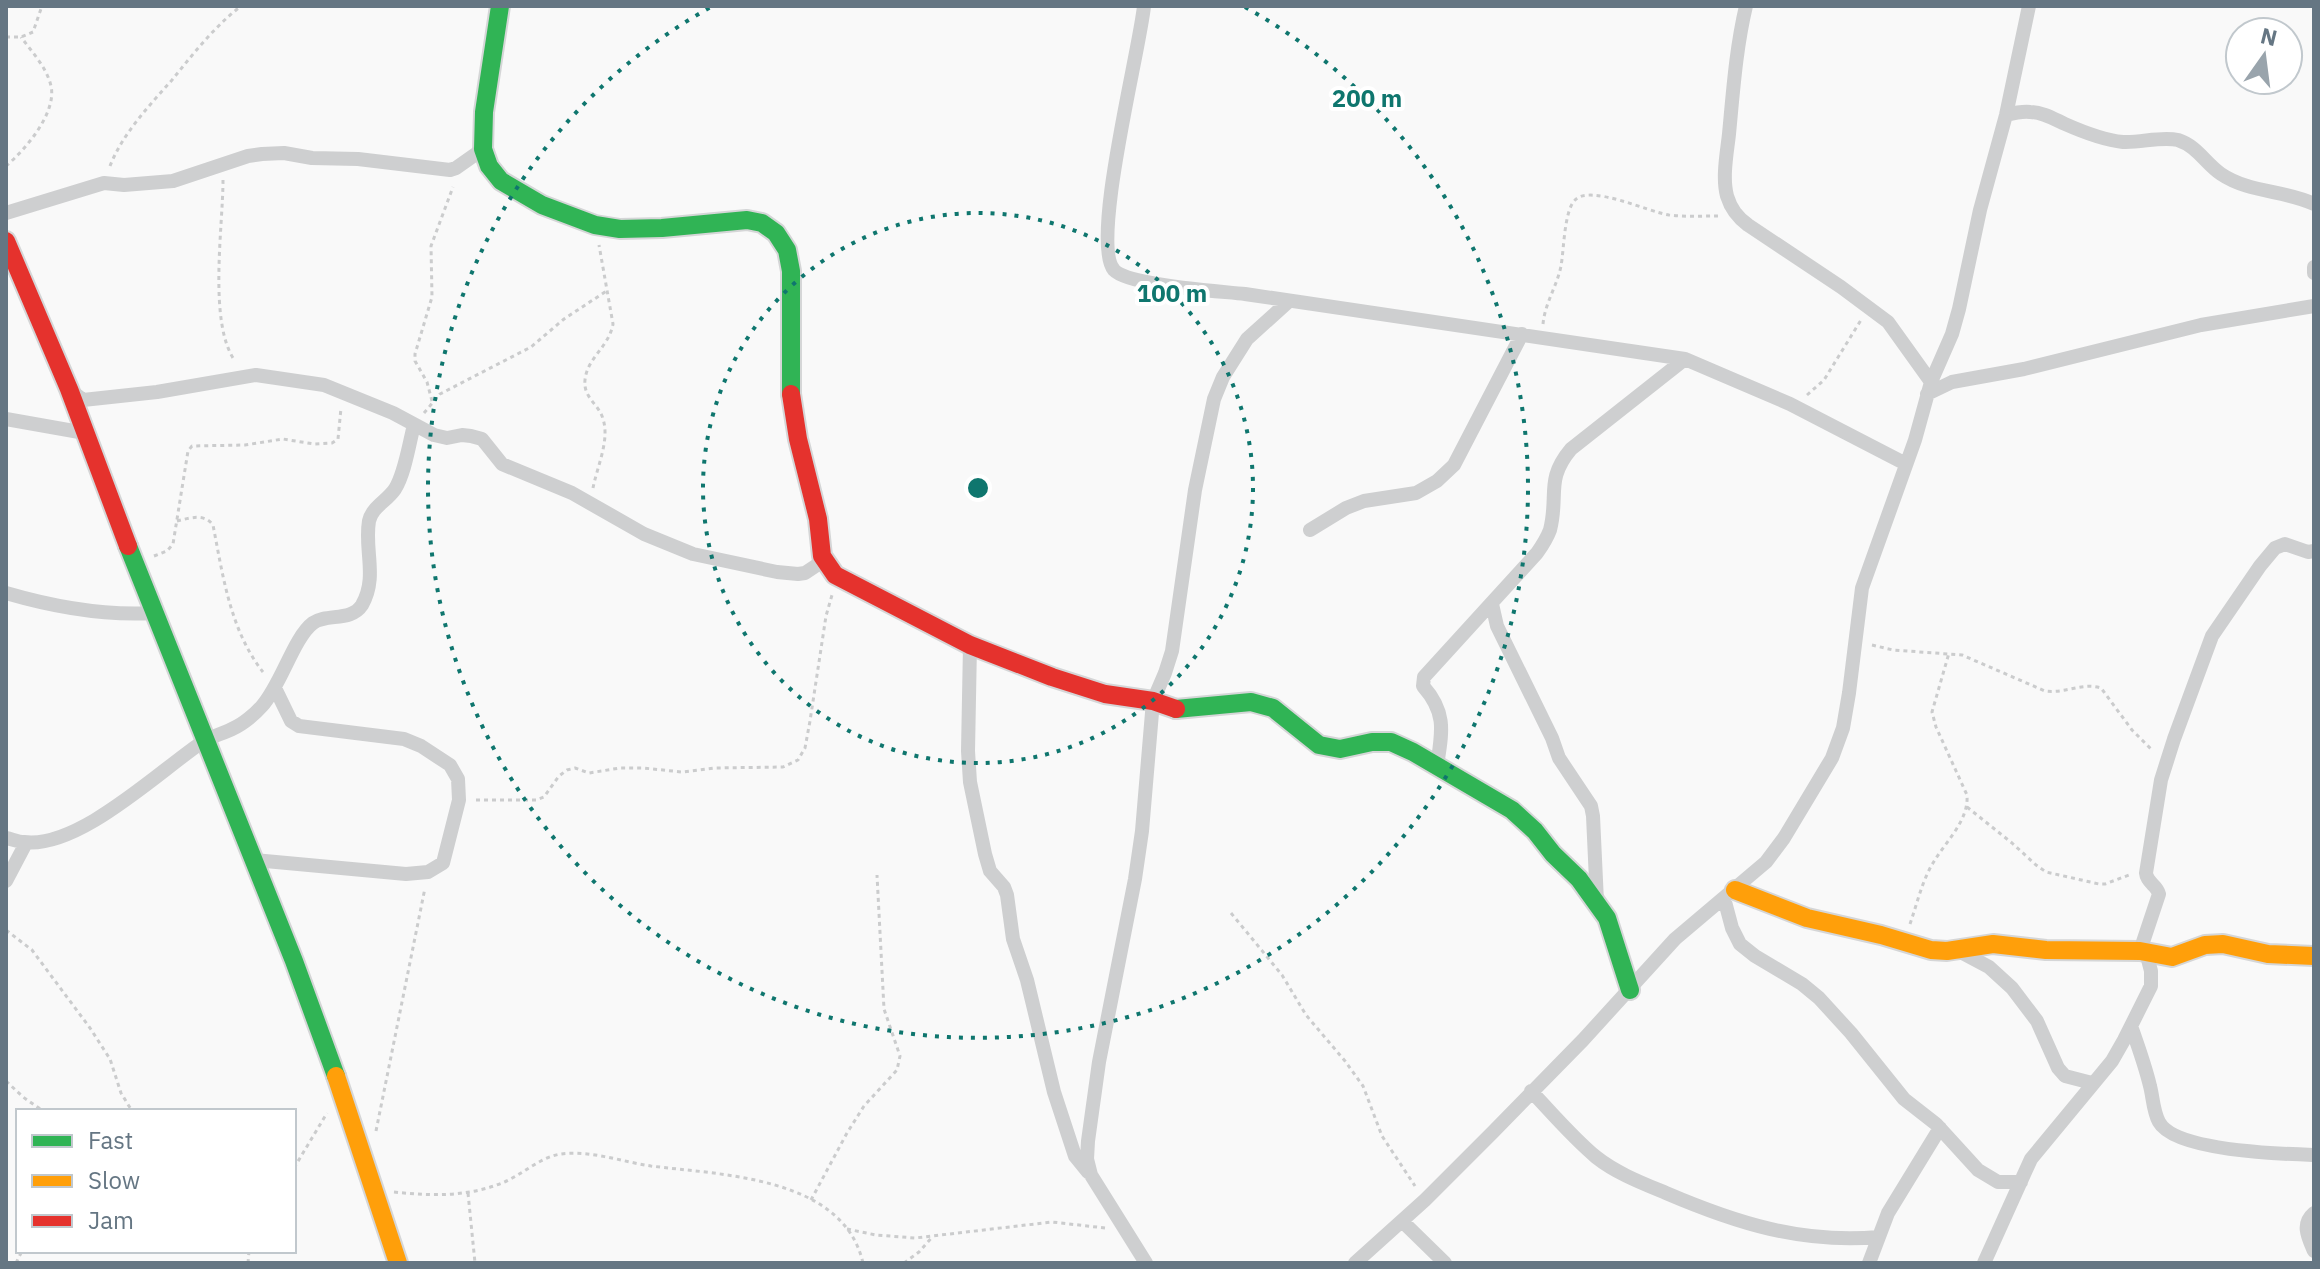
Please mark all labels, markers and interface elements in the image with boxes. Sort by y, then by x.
north arrow [2224,16,2304,96]
text: N [2258,20,2280,52]
text: 200 m [1332,82,1402,114]
text: 100 m [1137,277,1207,309]
centre of rings [964,474,992,502]
legend [16,1109,296,1253]
text: Fast [88,1124,133,1156]
text: Slow [88,1164,140,1196]
text: Jam [88,1204,134,1236]

